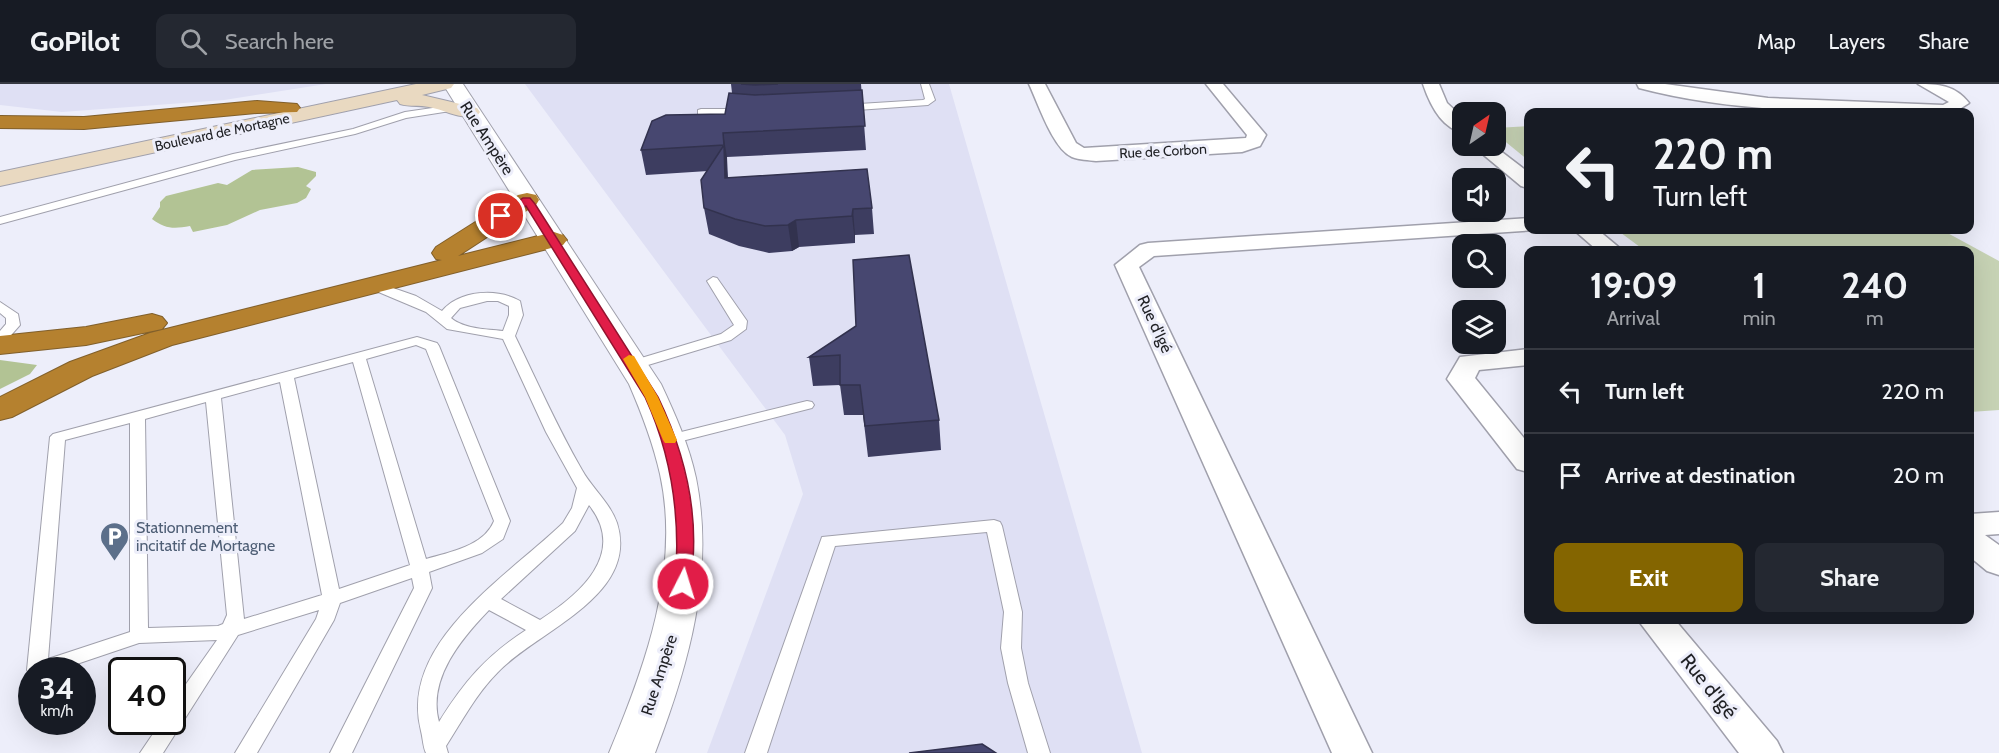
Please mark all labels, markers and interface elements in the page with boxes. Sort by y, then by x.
search box [156,14,576,68]
text: GoPilot [30,24,120,58]
icon: search [177,25,210,58]
text: Search here [225,28,334,55]
text: Map [1757,29,1796,54]
text: Layers [1829,29,1885,54]
text: Share [1918,29,1969,54]
street label: Rue Ampère [456,98,518,178]
north arrow [1452,102,1506,156]
map controls [1452,102,1506,354]
street label: Boulevard de Mortagne [153,109,291,155]
text: 220 m [1653,128,1773,180]
icon: left [1554,132,1632,210]
street label: Rue de Corbon [1119,140,1208,162]
button: sound [1452,168,1506,222]
text: Turn left [1653,180,1747,213]
pin [475,190,526,241]
icon: arrive [484,199,517,232]
button: search [1452,234,1506,288]
text: 19:09 [1590,263,1677,307]
text: 1 [1752,263,1766,307]
text: 240 [1841,263,1908,307]
street label: Rue d'Igé [1133,292,1177,356]
button: layers [1452,300,1506,354]
text: Arrival [1607,306,1660,330]
text: min [1743,306,1776,330]
text: m [1866,306,1884,330]
icon: left [1554,375,1587,408]
text: Turn left [1605,378,1684,405]
text: 220 m [1881,378,1944,405]
icon: arrive [1554,459,1587,492]
text: Arrive at destination [1605,462,1795,489]
text: 20 m [1893,462,1944,489]
place label: Stationnement incitatif de Mortagne [136,518,275,555]
parking icon: Stationnement incitatif de Mortagne [99,520,131,562]
button: Exit [1554,543,1743,612]
button: Share [1755,543,1944,612]
position arrow [651,552,715,616]
street label: Rue Ampère [637,632,681,718]
street label: Rue d'Igé [1676,649,1742,723]
speed limit sign: 40 [108,657,186,735]
text: 34 [40,670,74,707]
text: km/h [41,702,73,720]

